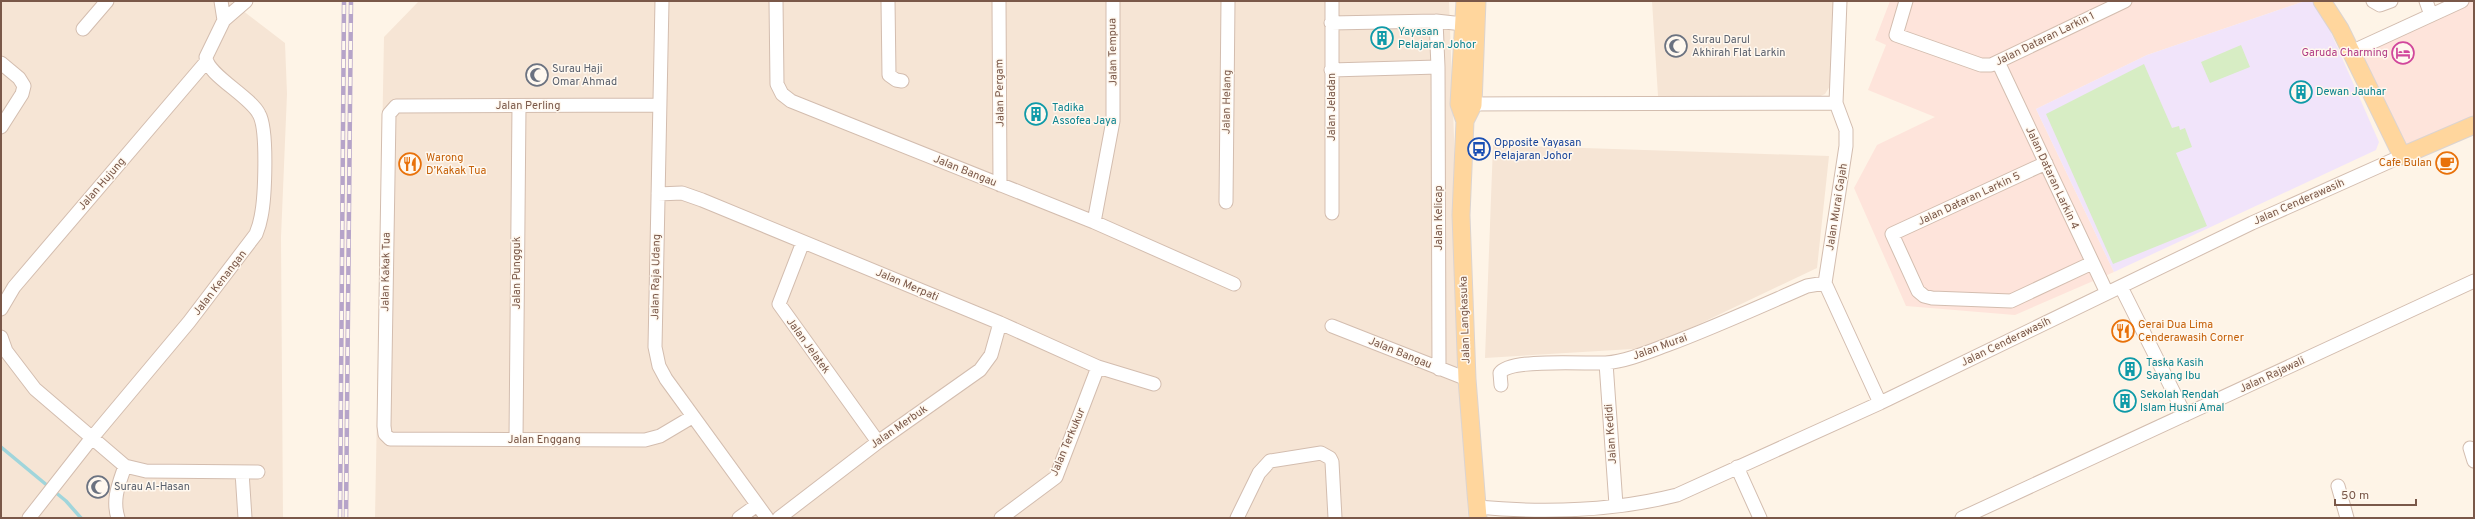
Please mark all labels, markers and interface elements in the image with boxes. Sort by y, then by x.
street label: Jalan Dataran Larkin 1 [1993,9,2097,69]
street label: Jalan Tempua [1105,18,1121,86]
building icon: Yayasan Pelajaran Johor [1369,25,1395,51]
place label: Yayasan Pelajaran Johor [1398,25,1477,52]
mosque icon: Surau Darul Akhirah Flat Larkin [1663,33,1689,59]
place label: Surau Darul Akhirah Flat Larkin [1692,33,1785,60]
hotel icon: Garuda Charming [2390,40,2416,66]
place label: Garuda Charming [2301,46,2388,60]
street label: Jalan Pergam [992,59,1008,127]
mosque icon: Surau Haji Omar Ahmad [524,62,550,88]
place label: Surau Haji Omar Ahmad [552,62,617,89]
street label: Jalan Helang [1219,70,1235,134]
street label: Jalan Jeladan [1325,73,1339,141]
building icon: Dewan Jauhar [2288,79,2314,105]
place label: Dewan Jauhar [2316,85,2387,99]
street label: Jalan Perling [496,99,560,113]
building icon: Tadika Assofea Jaya [1023,101,1049,127]
place label: Tadika Assofea Jaya [1052,101,1117,128]
street label: Jalan Dataran Larkin 4 [2022,124,2082,232]
bus stop icon: Opposite Yayasan Pelajaran Johor [1466,136,1492,162]
place label: Opposite Yayasan Pelajaran Johor [1494,136,1581,163]
cafe icon: Cafe Bulan [2434,150,2460,176]
restaurant icon: Warong D’Kakak Tua [397,151,423,177]
place label: Warong D’Kakak Tua [426,151,486,178]
street label: Jalan Bangau [931,152,999,190]
street label: Jalan Hujung [75,155,129,213]
place label: Cafe Bulan [2379,156,2432,170]
street label: Jalan Murai Gajah [1823,162,1851,252]
street label: Jalan Dataran Larkin 5 [1915,169,2023,229]
street label: Jalan Cenderawasih [2251,176,2347,228]
street label: Jalan Kelicap [1432,185,1446,251]
street label: Jalan Kakak Tua [378,232,394,312]
street label: Jalan Raja Udang [648,234,664,320]
street label: Jalan Pungguk [510,236,524,310]
street label: Jalan Kenangan [190,247,250,319]
street label: Jalan Merpati [873,265,941,305]
street label: Jalan Langkasuka [1456,276,1474,364]
street label: Jalan Cenderawasih [1959,314,2053,370]
street label: Jalan Jelatek [783,315,833,377]
restaurant icon: Gerai Dua Lima Cenderawasih Corner [2110,318,2136,344]
place label: Gerai Dua Lima Cenderawasih Corner [2138,318,2245,345]
street label: Jalan Murai [1631,331,1689,363]
street label: Jalan Bangau [1366,334,1434,372]
street label: Jalan Rajawali [2237,354,2307,396]
building icon: Taska Kasih Sayang Ibu [2117,356,2143,382]
place label: Taska Kasih Sayang Ibu [2146,356,2204,383]
building icon: Sekolah Rendah Islam Husni Amal [2112,388,2138,414]
place label: Sekolah Rendah Islam Husni Amal [2140,388,2224,415]
street label: Jalan Merbuk [868,402,930,452]
street label: Jalan Kedidi [1602,403,1620,465]
street label: Jalan Terkukur [1047,405,1089,478]
street label: Jalan Enggang [507,433,581,447]
mosque icon: Surau Al-Hasan [85,474,111,500]
place label: Surau Al-Hasan [114,480,190,494]
scale bar [2335,481,2416,507]
text: 50 m [2341,488,2369,504]

